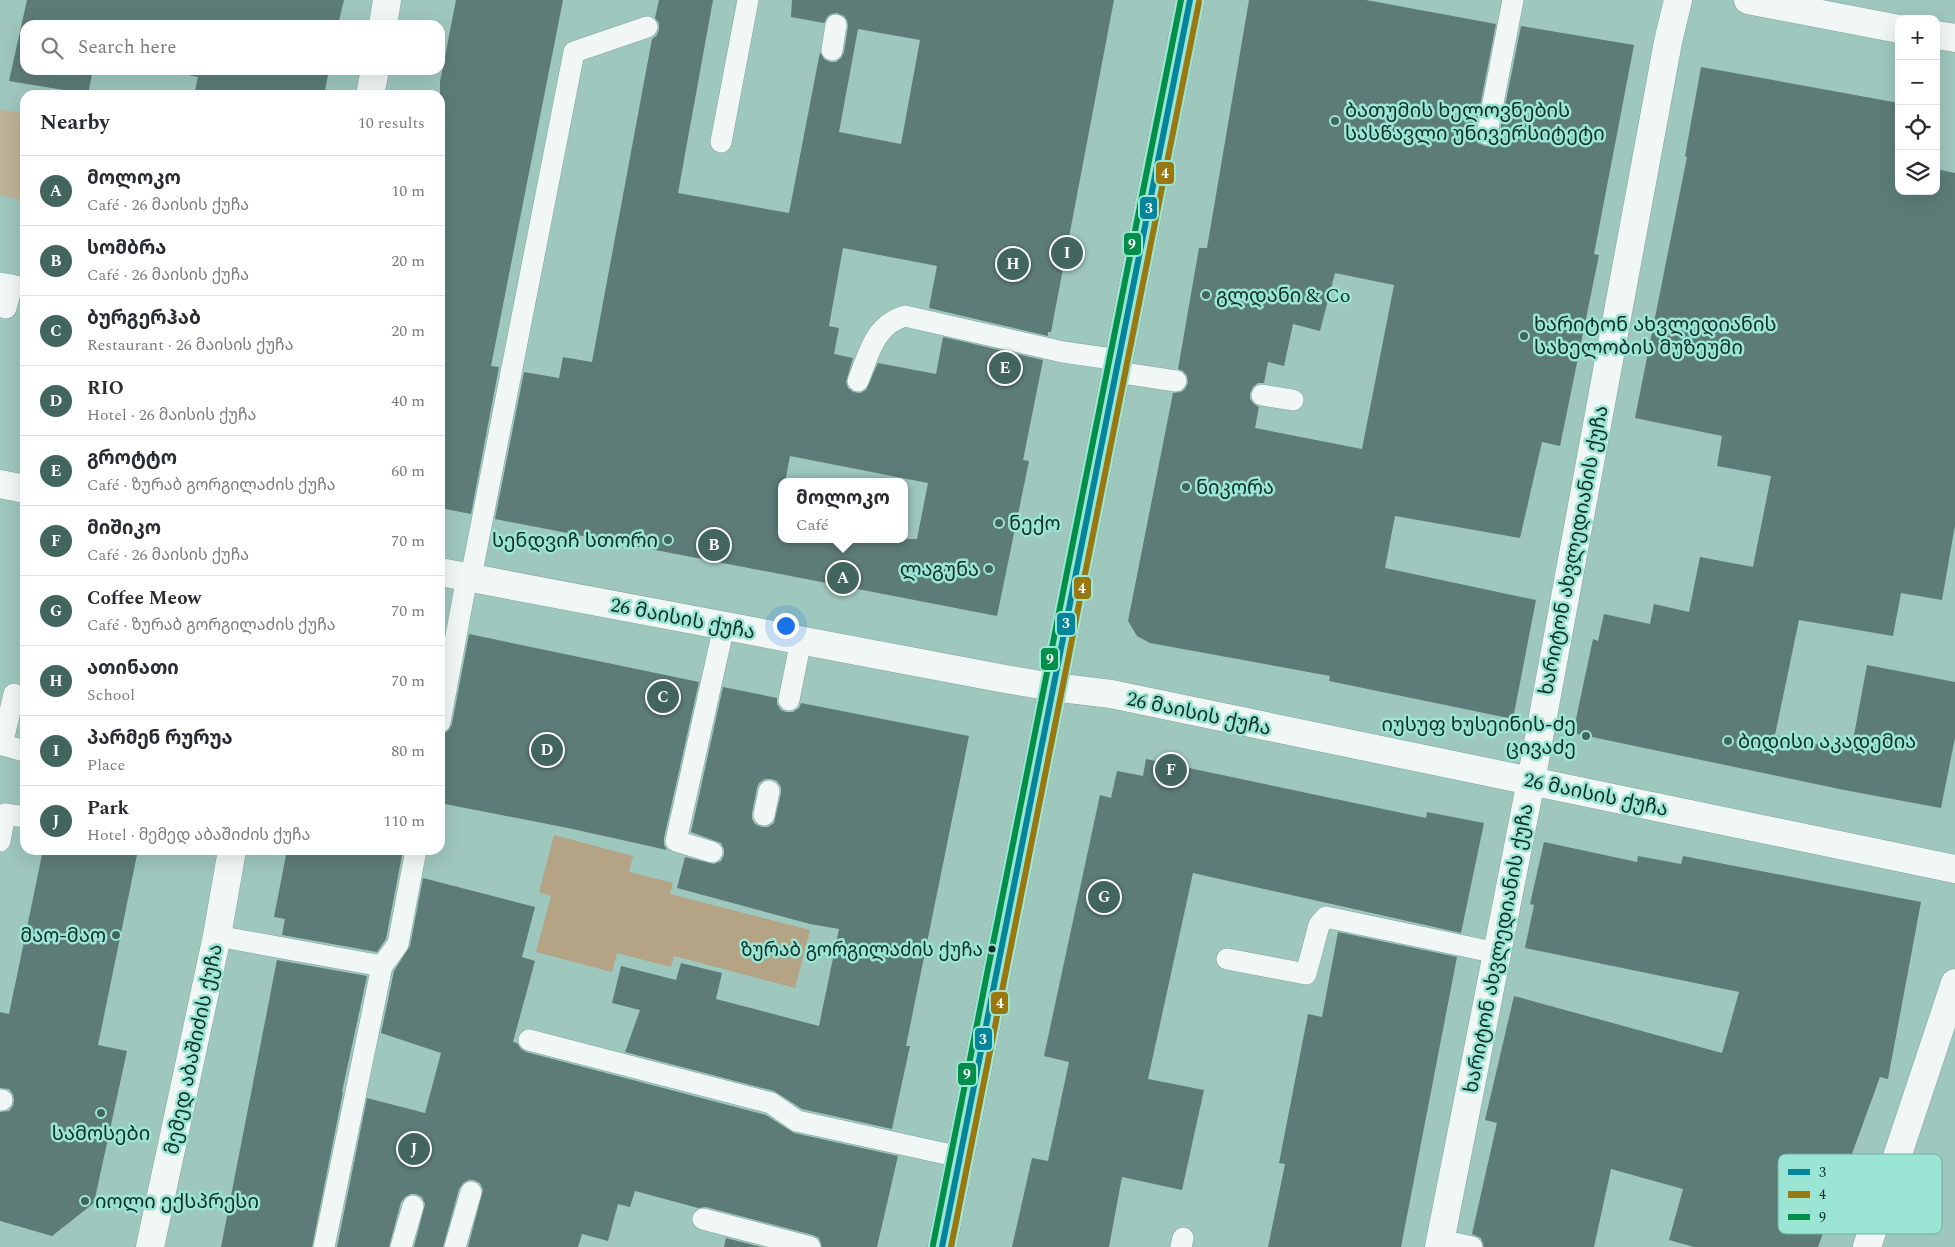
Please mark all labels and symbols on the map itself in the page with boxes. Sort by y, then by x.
place label: ბათუმის ხელოვნების სასწავლი უნივერსიტეტი [1345,96,1605,149]
marker: ბათუმის ხელოვნების სასწავლი უნივერსიტეტი [1329,115,1341,127]
line badge: 4 [1155,161,1175,185]
text: 4 [1161,163,1169,184]
line badge: 3 [1139,196,1158,220]
text: 3 [1145,198,1153,219]
line badge: 9 [1123,232,1142,256]
pin: I [1051,234,1083,272]
text: 9 [1128,234,1136,255]
pin: H [997,245,1029,283]
place label: გლდანი & Co [1216,281,1351,311]
marker: გლდანი & Co [1200,289,1212,301]
place label: ხარიტონ ახვლედიანის სახელობის მუზეუმი [1534,310,1777,363]
marker: ხარიტონ ახვლედიანის სახელობის მუზეუმი [1518,330,1530,342]
pin: E [989,349,1021,387]
street label: ხარიტონ ახვლედიანის ქუჩა [1531,403,1617,697]
place label: ნიკორა [1196,473,1274,503]
marker: ნიკორა [1180,481,1192,493]
place label: ნექო [1009,509,1061,539]
marker: ნექო [993,517,1005,529]
place label: სენდვიჩ სთორი [492,526,658,556]
pin: B [698,526,730,564]
marker: სენდვიჩ სთორი [662,534,674,546]
place label: ლაგუნა [900,555,979,585]
pin: A [827,559,859,597]
marker: ლაგუნა [983,563,995,575]
line badge: 4 [1073,576,1092,600]
text: 4 [1078,578,1086,599]
street label: 26 მაისის ქუჩა [608,590,758,648]
line badge: 3 [1056,612,1076,636]
your location [773,613,799,639]
text: 3 [1062,613,1070,634]
line badge: 9 [1040,647,1059,671]
text: 9 [1046,649,1054,670]
pin: C [647,678,679,716]
street label: 26 მაისის ქუჩა [1124,684,1274,744]
place label: იუსუფ ხუსეინის-ძე ცივაძე [1382,710,1576,763]
place label: ბიდისი აკადემია [1738,727,1916,757]
marker: იუსუფ ხუსეინის-ძე ცივაძე [1580,730,1592,742]
pin: D [531,731,563,769]
marker: ბიდისი აკადემია [1722,735,1734,747]
pin: F [1155,751,1187,789]
street label: 26 მაისის ქუჩა [1521,765,1671,825]
street label: ხარიტონ ახვლედიანის ქუჩა [1456,801,1542,1095]
pin: G [1088,878,1120,916]
place label: მაო-მაო [20,921,106,951]
marker: მაო-მაო [110,929,122,941]
place label: ზურაბ გორგილაძის ქუჩა [741,936,983,965]
street label: მემედ აბაშიძის ქუჩა [157,941,231,1157]
marker: ზურაბ გორგილაძის ქუჩა [987,944,997,954]
line badge: 4 [990,991,1009,1015]
text: 4 [996,993,1004,1014]
line badge: 3 [974,1027,993,1051]
text: 3 [979,1029,987,1050]
line badge: 9 [957,1062,977,1086]
text: 9 [963,1064,971,1085]
marker: სამოსები [95,1107,107,1119]
place label: სამოსები [52,1119,150,1149]
pin: J [398,1130,430,1168]
legend [1778,1154,1942,1234]
text: 3 [1819,1162,1826,1183]
text: 4 [1819,1184,1826,1205]
place label: იოლი ექსპრესი [95,1187,259,1217]
marker: იოლი ექსპრესი [79,1195,91,1207]
text: 9 [1819,1207,1826,1228]

